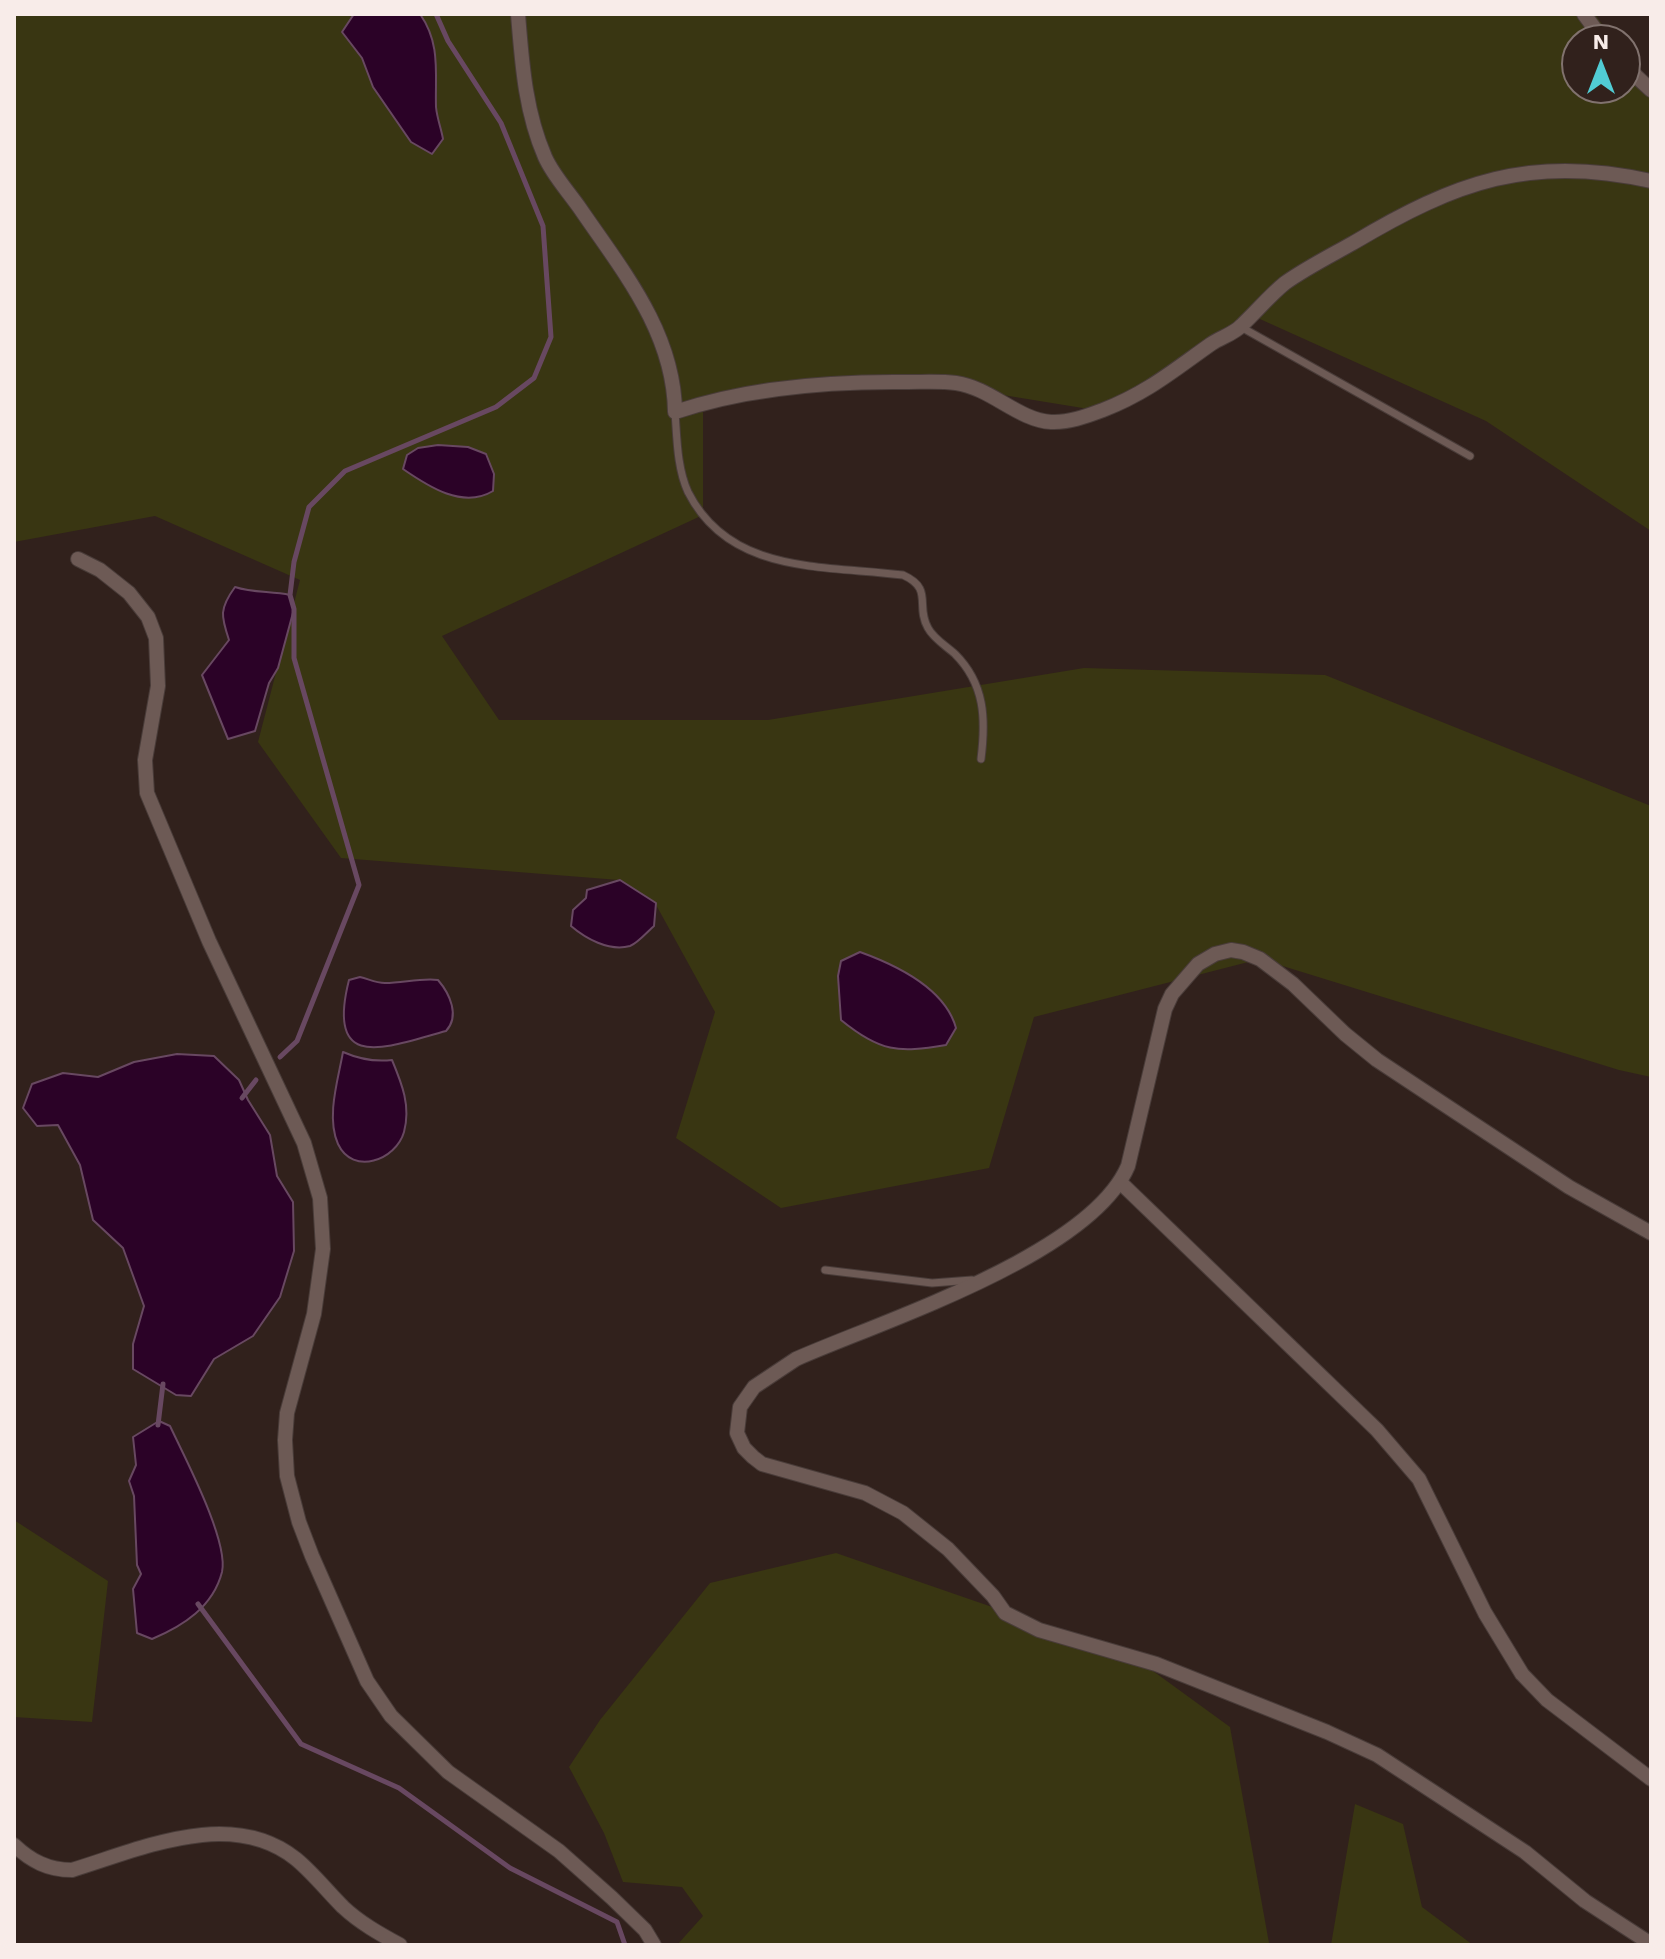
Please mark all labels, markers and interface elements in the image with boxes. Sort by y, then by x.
north arrow [1561,24,1641,104]
text: N [1593,29,1609,54]

